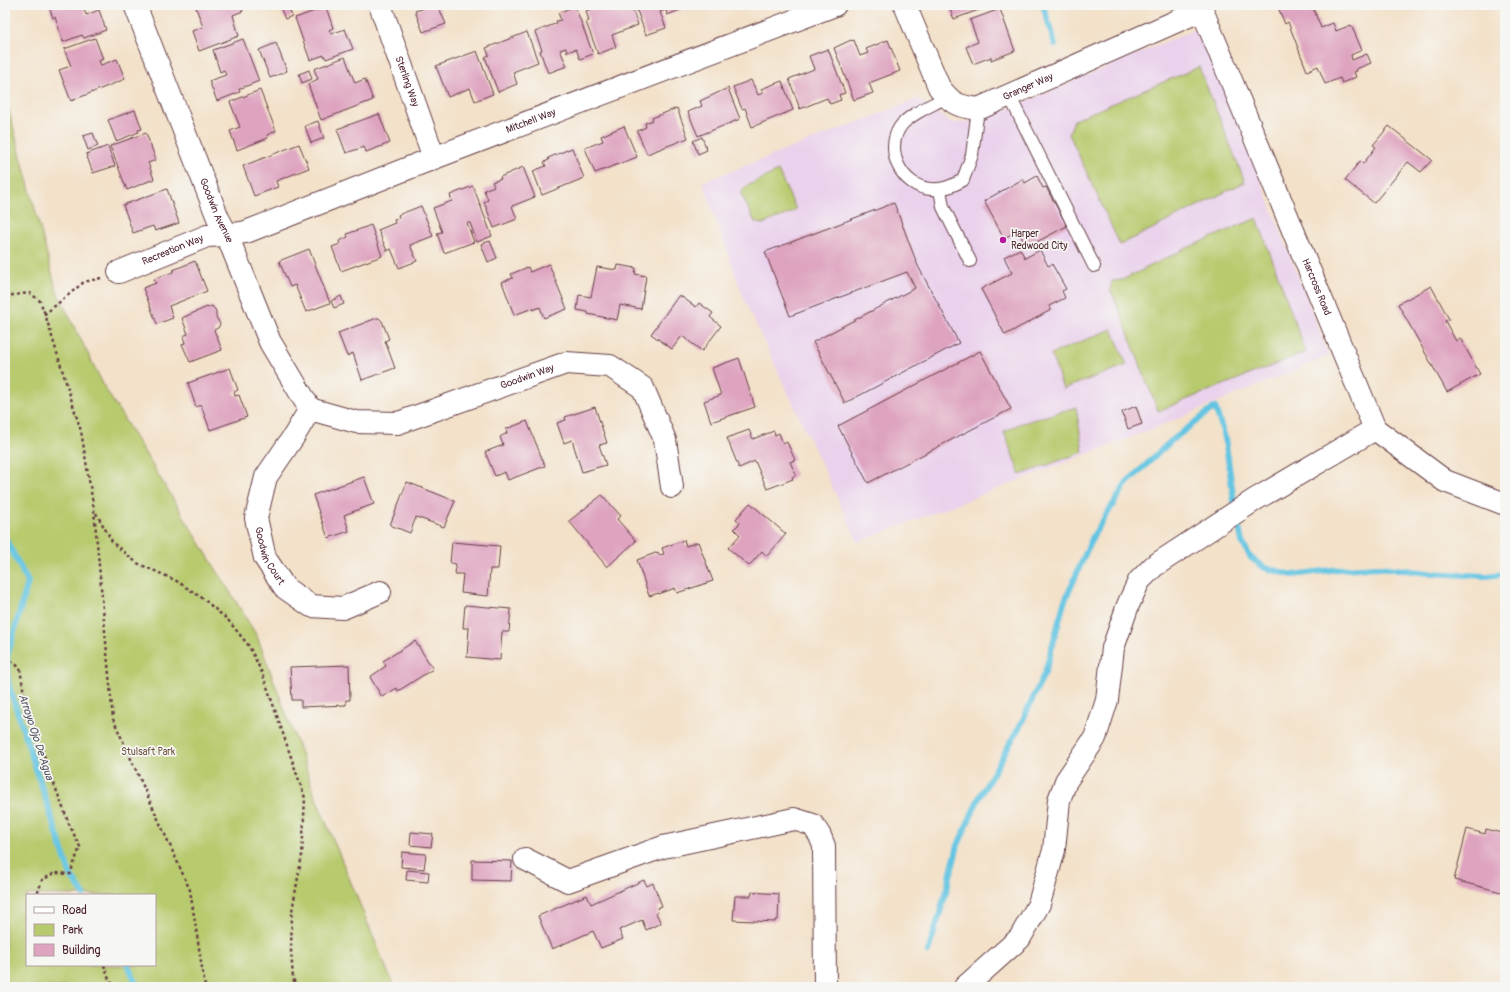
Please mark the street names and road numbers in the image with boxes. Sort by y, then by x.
street label: Sterling Way [393,54,422,109]
street label: Granger Way [1001,70,1055,103]
street label: Mitchell Way [504,106,558,136]
street label: Goodwin Avenue [197,176,236,245]
street label: Recreation Way [140,232,206,268]
street label: Harcross Road [1299,257,1333,317]
street label: Goodwin Way [499,362,556,392]
street label: Goodwin Court [252,526,288,588]

